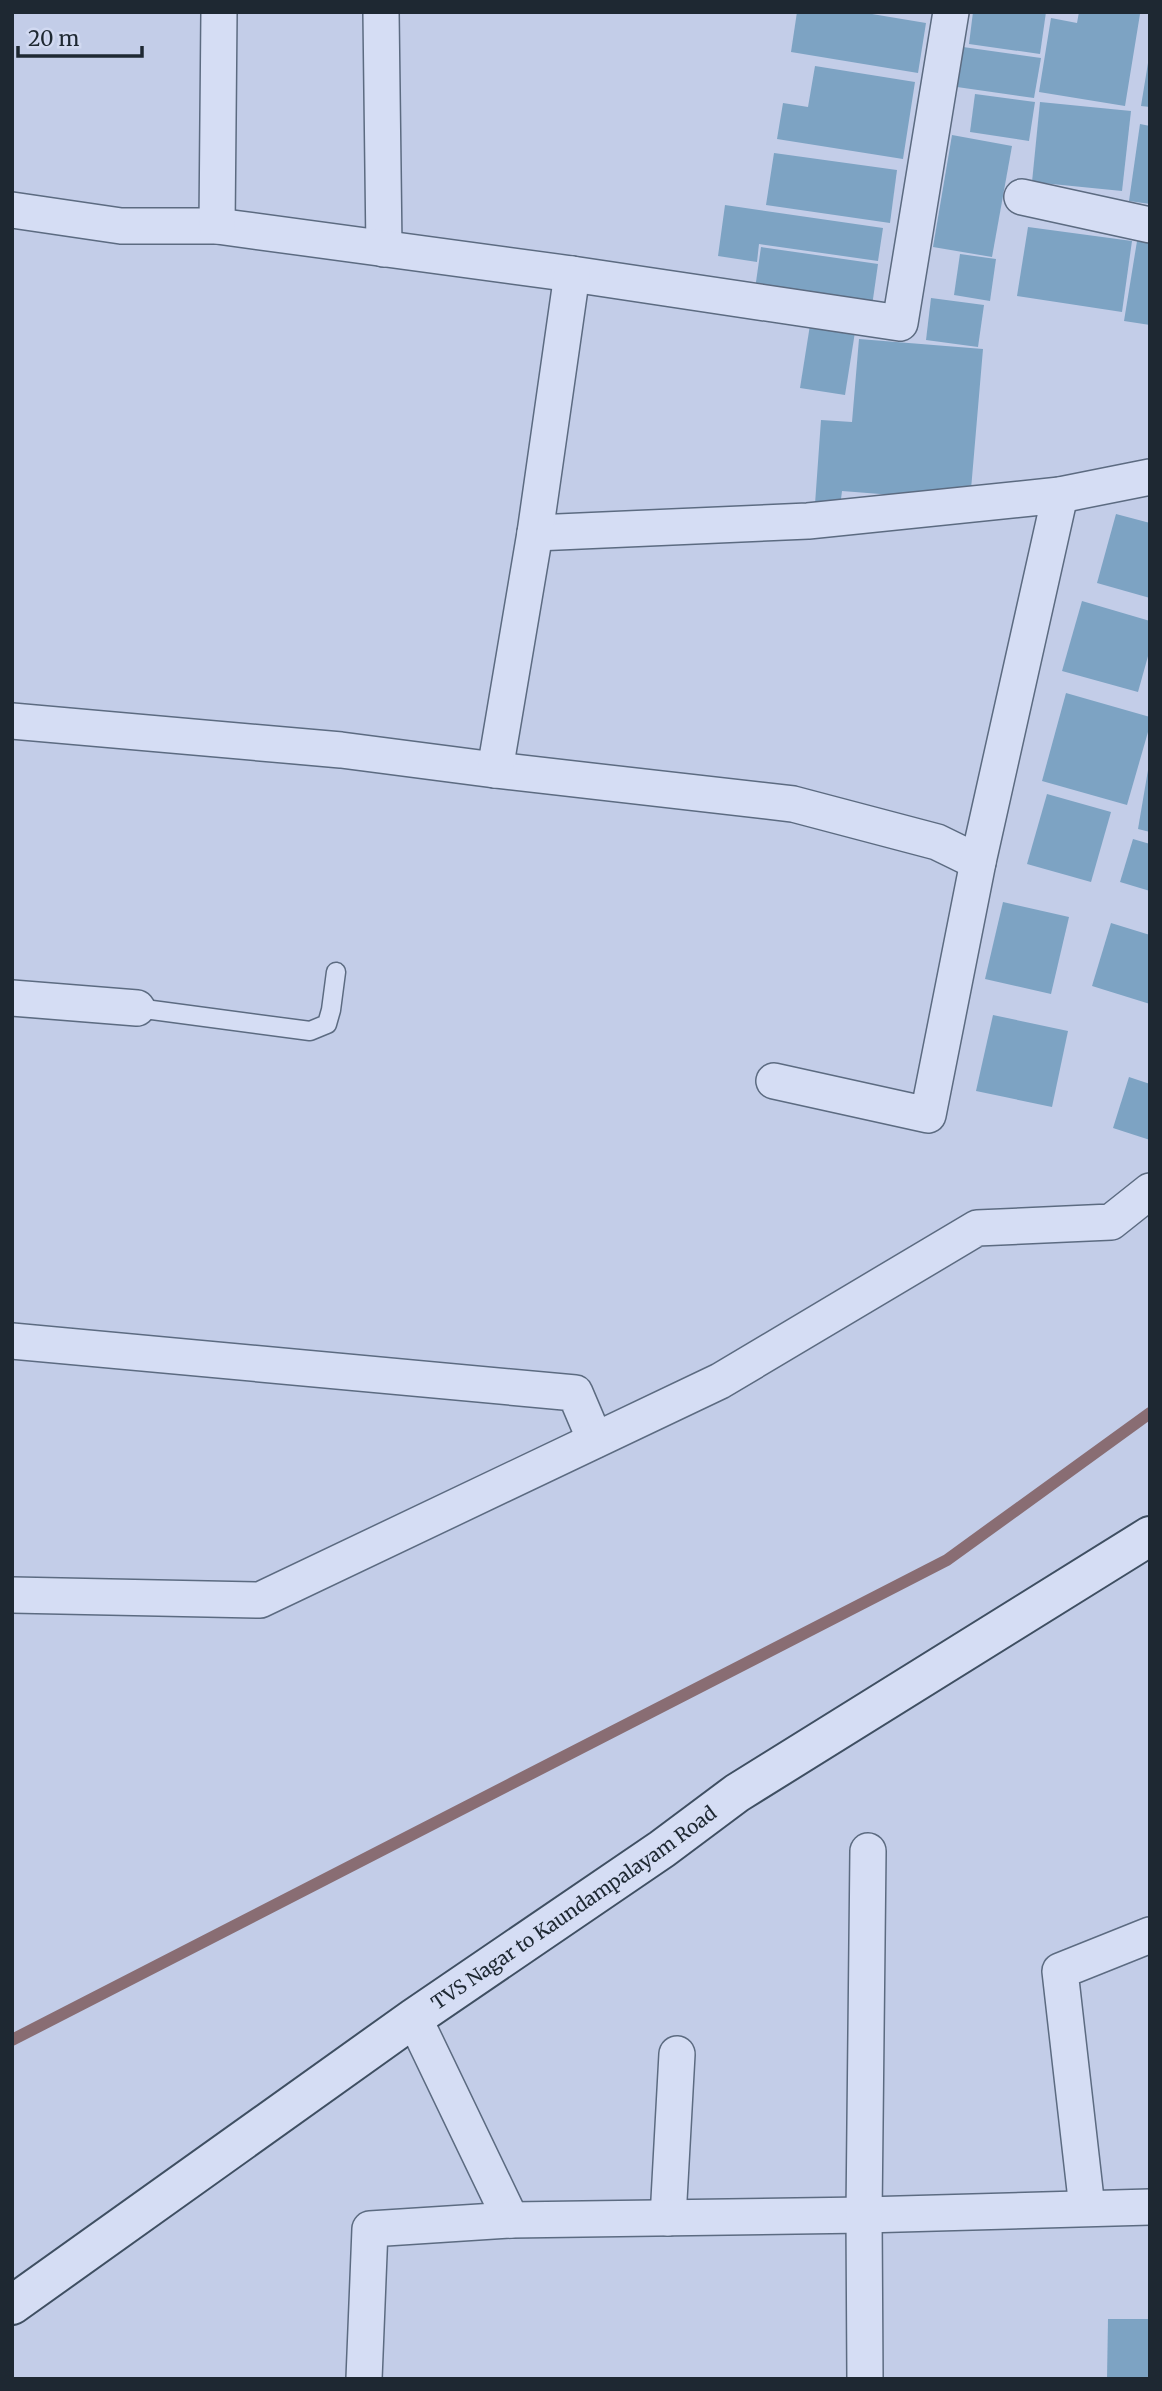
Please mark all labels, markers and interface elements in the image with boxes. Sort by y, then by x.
scale bar [18,14,142,58]
text: 20 m [28,25,80,52]
street label: TVS Nagar to Kaundampalayam Road [427,1801,721,2015]

